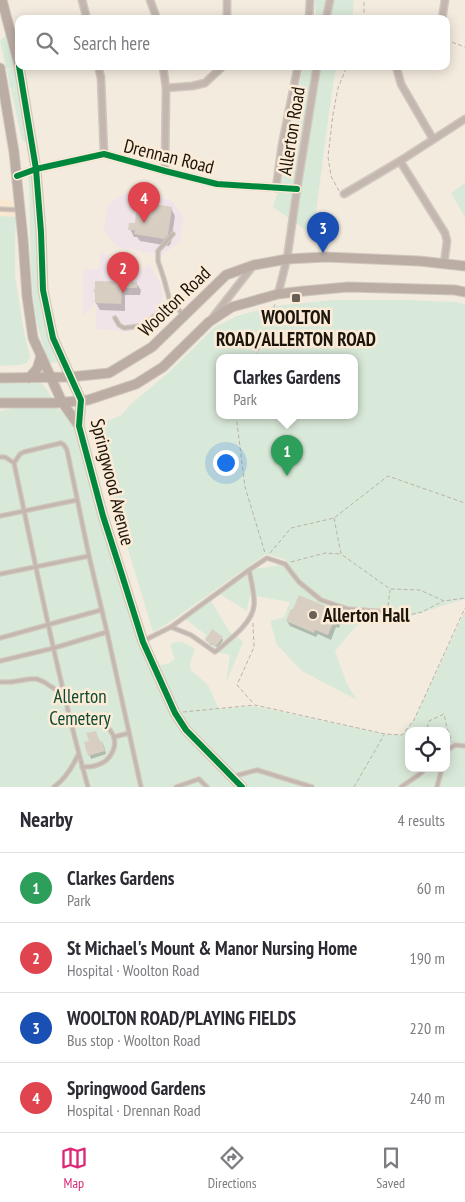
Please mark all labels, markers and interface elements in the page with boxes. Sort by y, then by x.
search box [15,15,450,70]
icon: search [33,29,61,57]
text: Search here [73,31,150,55]
street label: Allerton Road [272,85,310,177]
street label: Drennan Road [121,133,217,179]
pin: 4 [128,182,160,223]
pin: 3 [307,212,339,253]
pin: 2 [107,252,139,293]
street label: Woolton Road [133,261,215,341]
marker: WOOLTON ROAD/ALLERTON ROAD [290,292,302,304]
place label: WOOLTON ROAD/ALLERTON ROAD [216,305,376,351]
popup [216,354,358,419]
text: Clarkes Gardens [233,365,341,389]
text: Park [233,389,257,409]
street label: Springwood Avenue [86,416,140,548]
pin: 1 [271,435,303,476]
your location [213,450,239,476]
place label: Allerton Hall [322,603,410,627]
marker: Allerton Hall [307,609,319,621]
park label: Allerton Cemetery [49,684,112,730]
map controls [405,727,450,772]
button: locate [405,727,450,772]
text: Nearby [20,806,73,833]
text: 4 results [398,810,445,830]
text: Clarkes Gardens [67,866,175,890]
text: 1 [32,878,40,898]
text: 60 m [417,878,445,898]
text: Park [67,890,91,910]
text: St Michael's Mount & Manor Nursing Home [67,936,357,960]
text: 2 [32,948,40,968]
text: 190 m [410,948,445,968]
text: Hospital · Woolton Road [67,960,199,980]
text: WOOLTON ROAD/PLAYING FIELDS [67,1006,296,1030]
text: 3 [32,1018,40,1038]
text: 220 m [410,1018,445,1038]
text: Bus stop · Woolton Road [67,1030,200,1050]
text: Springwood Gardens [67,1076,206,1100]
text: 4 [32,1088,40,1108]
text: 240 m [410,1088,445,1108]
text: Hospital · Drennan Road [67,1100,201,1120]
tab: Map [60,1144,88,1192]
tab: Directions [208,1144,256,1192]
tab: Saved [376,1144,405,1192]

